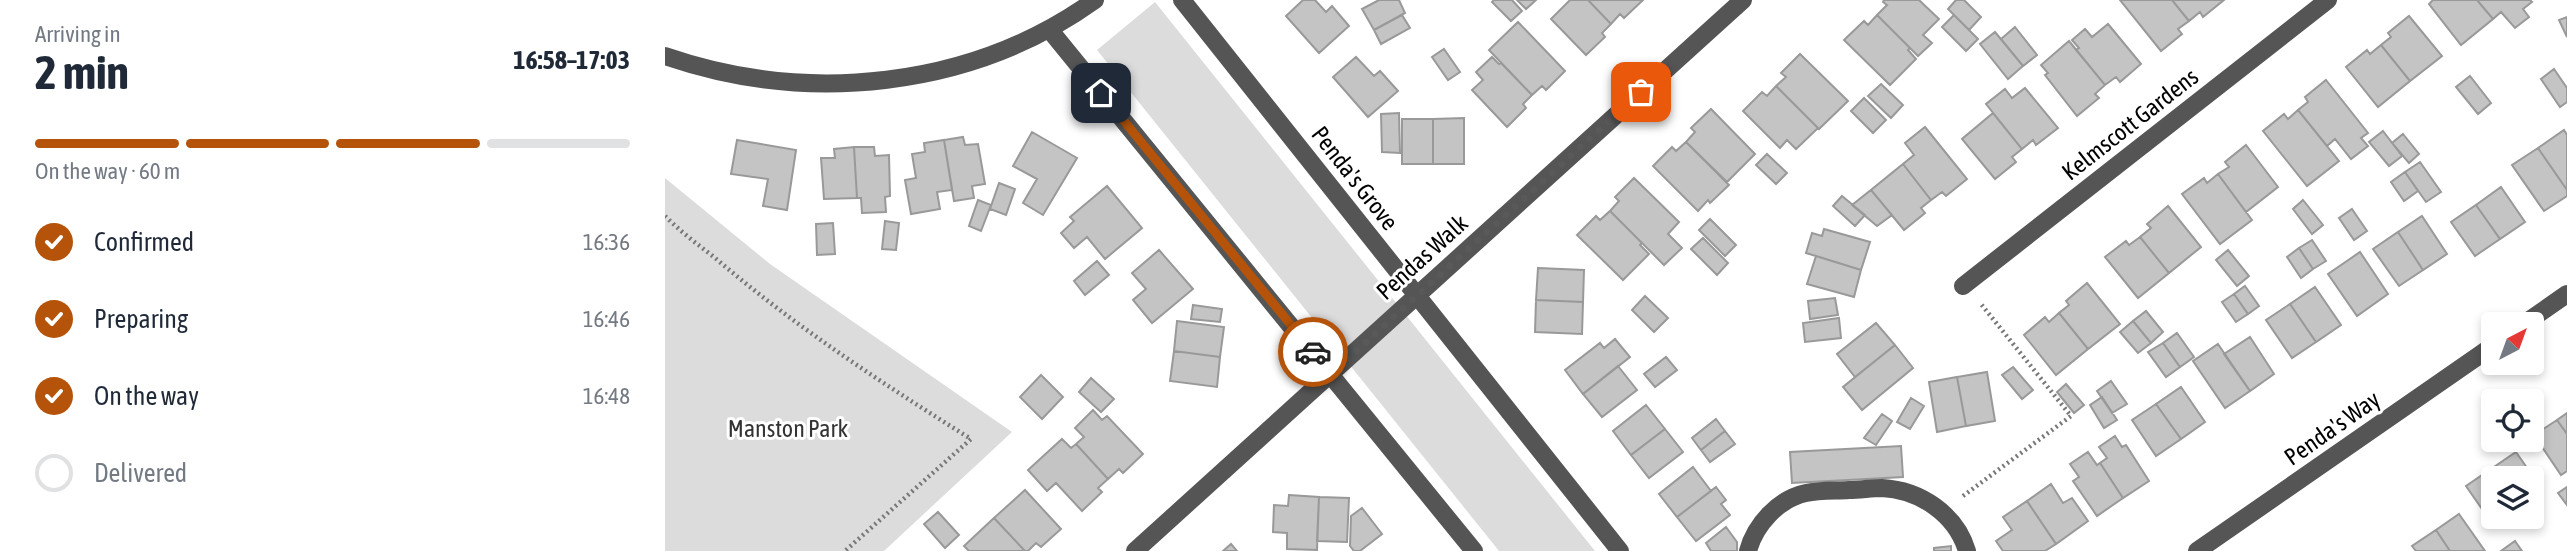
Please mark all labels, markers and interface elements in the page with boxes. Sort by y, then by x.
text: Arriving in [35,21,121,47]
text: 16:58–17:03 [513,45,630,75]
text: 2 min [35,46,129,99]
pin [1611,62,1671,122]
pin [1071,63,1131,123]
street label: Kelmscott Gardens [2057,63,2203,185]
icon: bag [1622,73,1660,111]
icon: home [1082,74,1120,112]
street label: Penda's Grove [1306,121,1404,235]
text: On the way · 60 m [35,158,180,184]
street label: Pendas Walk [1371,209,1473,305]
icon: check [35,223,73,261]
text: Confirmed [94,227,194,257]
text: 16:36 [583,229,630,255]
icon: check [35,300,73,338]
text: Preparing [94,304,188,334]
text: 16:46 [583,306,630,332]
north arrow [2481,312,2545,374]
map controls [2481,312,2544,529]
courier [1278,317,1348,387]
icon: car [1294,333,1332,371]
icon: check [35,377,73,415]
text: On the way [94,381,199,411]
text: 16:48 [583,383,630,409]
street label: Penda's Way [2279,385,2385,471]
button: locate [2481,389,2544,452]
park label: Manston Park [728,415,849,442]
text: Delivered [94,458,187,488]
button: layers [2481,466,2544,529]

